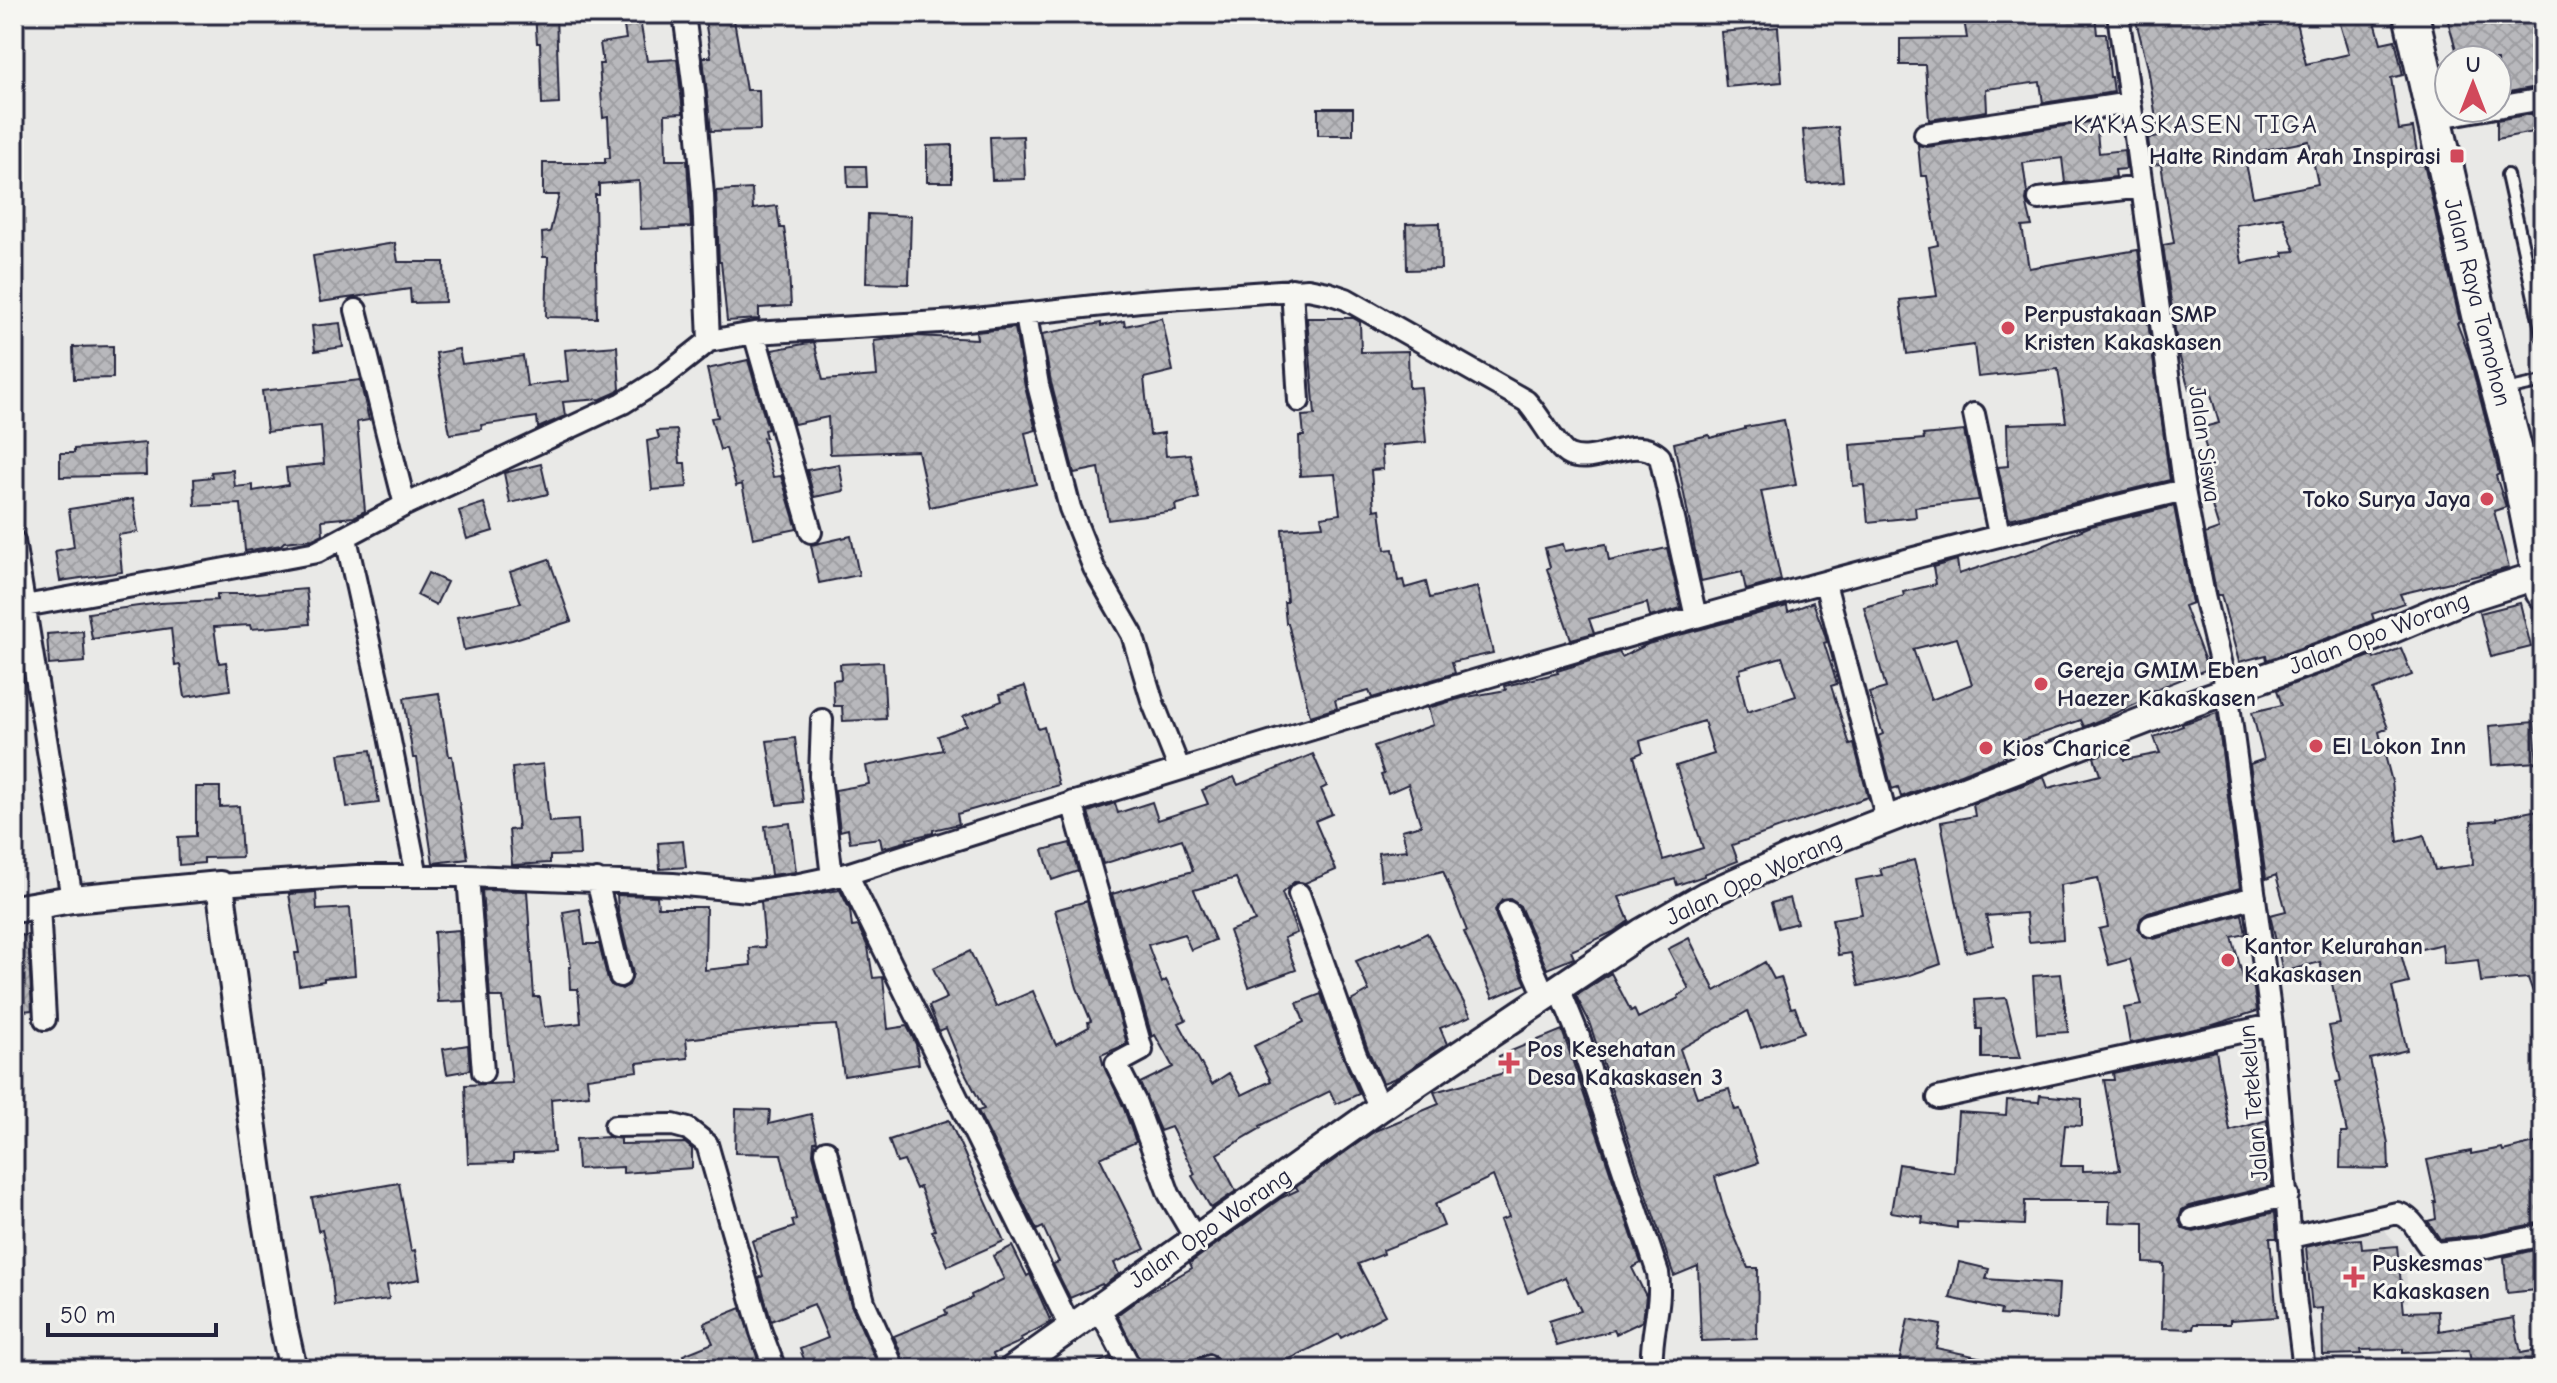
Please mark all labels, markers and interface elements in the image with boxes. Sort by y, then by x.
north arrow [2433,44,2513,124]
text: U [2466,52,2480,78]
district label: KAKASKASEN TIGA [2073,110,2319,140]
place label: Halte Rindam Arah Inspirasi [2149,142,2441,170]
marker: Halte Rindam Arah Inspirasi [2448,147,2466,165]
street label: Jalan Raya Tomohon [2439,195,2517,409]
place label: Perpustakaan SMP Kristen Kakaskasen [2024,300,2222,356]
marker: Perpustakaan SMP Kristen Kakaskasen [1999,319,2017,337]
street label: Jalan Siswa [2183,384,2227,504]
place label: Toko Surya Jaya [2303,485,2471,513]
marker: Toko Surya Jaya [2478,490,2496,508]
street label: Jalan Opo Worang [2285,586,2473,680]
place label: Gereja GMIM Eben Haezer Kakaskasen [2057,656,2259,712]
marker: Gereja GMIM Eben Haezer Kakaskasen [2032,675,2050,693]
place label: El Lokon Inn [2332,732,2466,760]
place label: Kios Charice [2002,734,2131,762]
marker: El Lokon Inn [2307,737,2325,755]
marker: Kios Charice [1977,739,1995,757]
street label: Jalan Opo Worang [1661,825,1847,931]
place label: Kantor Kelurahan Kakaskasen [2244,932,2423,988]
marker: Kantor Kelurahan Kakaskasen [2219,951,2237,969]
street label: Jalan Tetekelun [2232,1024,2274,1182]
place label: Pos Kesehatan Desa Kakaskasen 3 [1527,1035,1723,1091]
marker: Pos Kesehatan Desa Kakaskasen 3 [1498,1052,1520,1074]
street label: Jalan Opo Worang [1124,1162,1296,1294]
place label: Puskesmas Kakaskasen [2372,1249,2490,1305]
marker: Puskesmas Kakaskasen [2343,1266,2365,1288]
scale bar [48,1287,216,1337]
text: 50 m [60,1301,116,1329]

